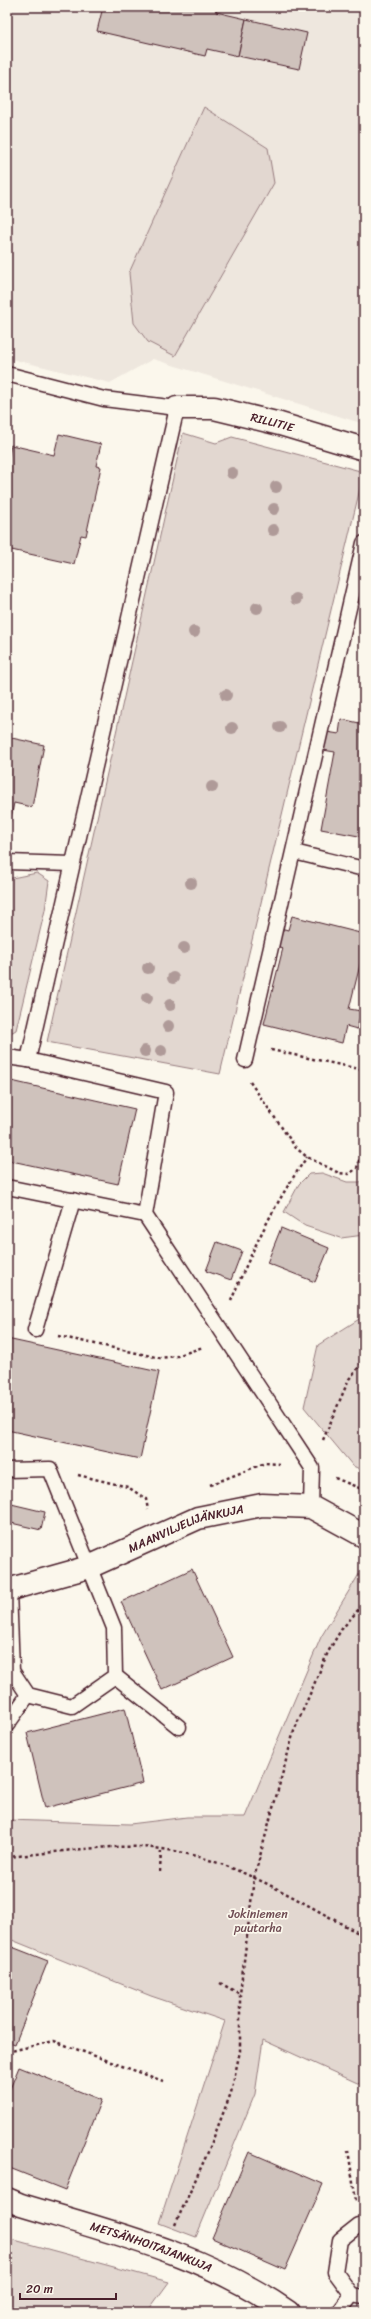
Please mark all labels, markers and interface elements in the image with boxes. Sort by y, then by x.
street label: RILLITIE [248,406,298,439]
street label: MAANVILJELIJÄNKUJA [124,1498,246,1559]
park label: Jokiniemen puutarha [227,1903,288,1939]
street label: METSÄNHOITAJANKUJA [88,2215,216,2279]
scale bar [20,2275,116,2301]
text: 20 m [26,2278,53,2300]

